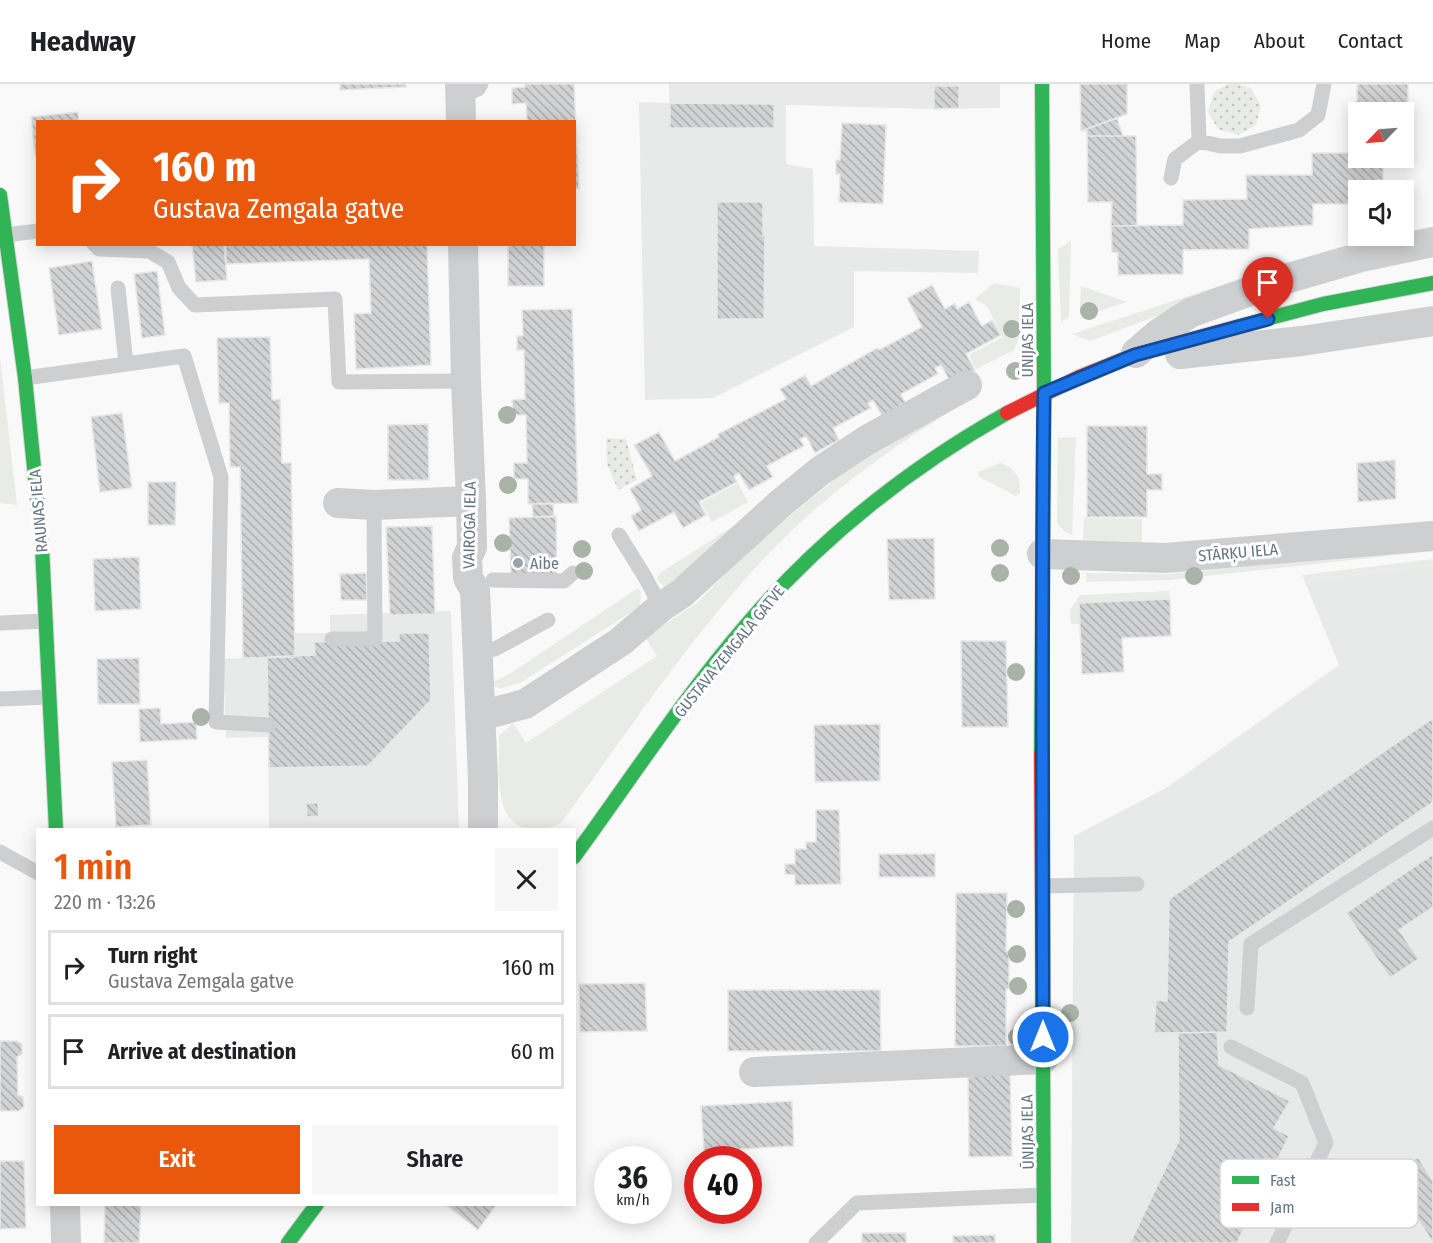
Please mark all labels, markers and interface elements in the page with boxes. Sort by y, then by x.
text: Headway [30,25,136,58]
text: Home [1101,28,1151,54]
text: Map [1184,28,1221,54]
text: About [1254,28,1305,54]
text: Contact [1338,28,1403,54]
north arrow [1348,102,1414,168]
map controls [1348,102,1414,246]
text: 160 m [153,142,256,192]
icon: right [54,144,132,222]
button: sound [1348,180,1414,246]
text: Gustava Zemgala gatve [153,193,404,225]
pin [1242,257,1293,319]
icon: arrive [1251,266,1284,299]
street label: ŪNIJAS IELA [1018,302,1037,378]
street label: RAUNAS IELA [25,468,52,553]
street label: VAIROGA IELA [459,480,480,569]
street label: STĀRĶU IELA [1197,539,1279,566]
place label: Aibe [530,554,559,573]
marker: Aibe [511,556,525,570]
street label: GUSTAVA ZEMGALA GATVE [670,582,788,721]
text: 1 min [54,845,132,889]
button: close [495,848,558,911]
text: 220 m · 13:26 [54,890,156,914]
text: Turn right [108,942,197,969]
icon: right [57,951,90,984]
text: 160 m [502,954,555,981]
text: Gustava Zemgala gatve [108,969,294,993]
position arrow [1011,1005,1075,1069]
icon: arrive [57,1035,90,1068]
text: Arrive at destination [108,1038,296,1065]
text: 60 m [511,1038,555,1065]
street label: ŪNIJAS IELA [1017,1094,1038,1170]
button: Exit [54,1125,300,1194]
button: Share [312,1125,558,1194]
speed limit sign: 40 [684,1146,762,1224]
legend [1220,1159,1418,1228]
text: 36 [618,1160,648,1196]
text: Fast [1270,1171,1297,1190]
text: km/h [616,1191,650,1209]
text: Jam [1270,1198,1295,1217]

